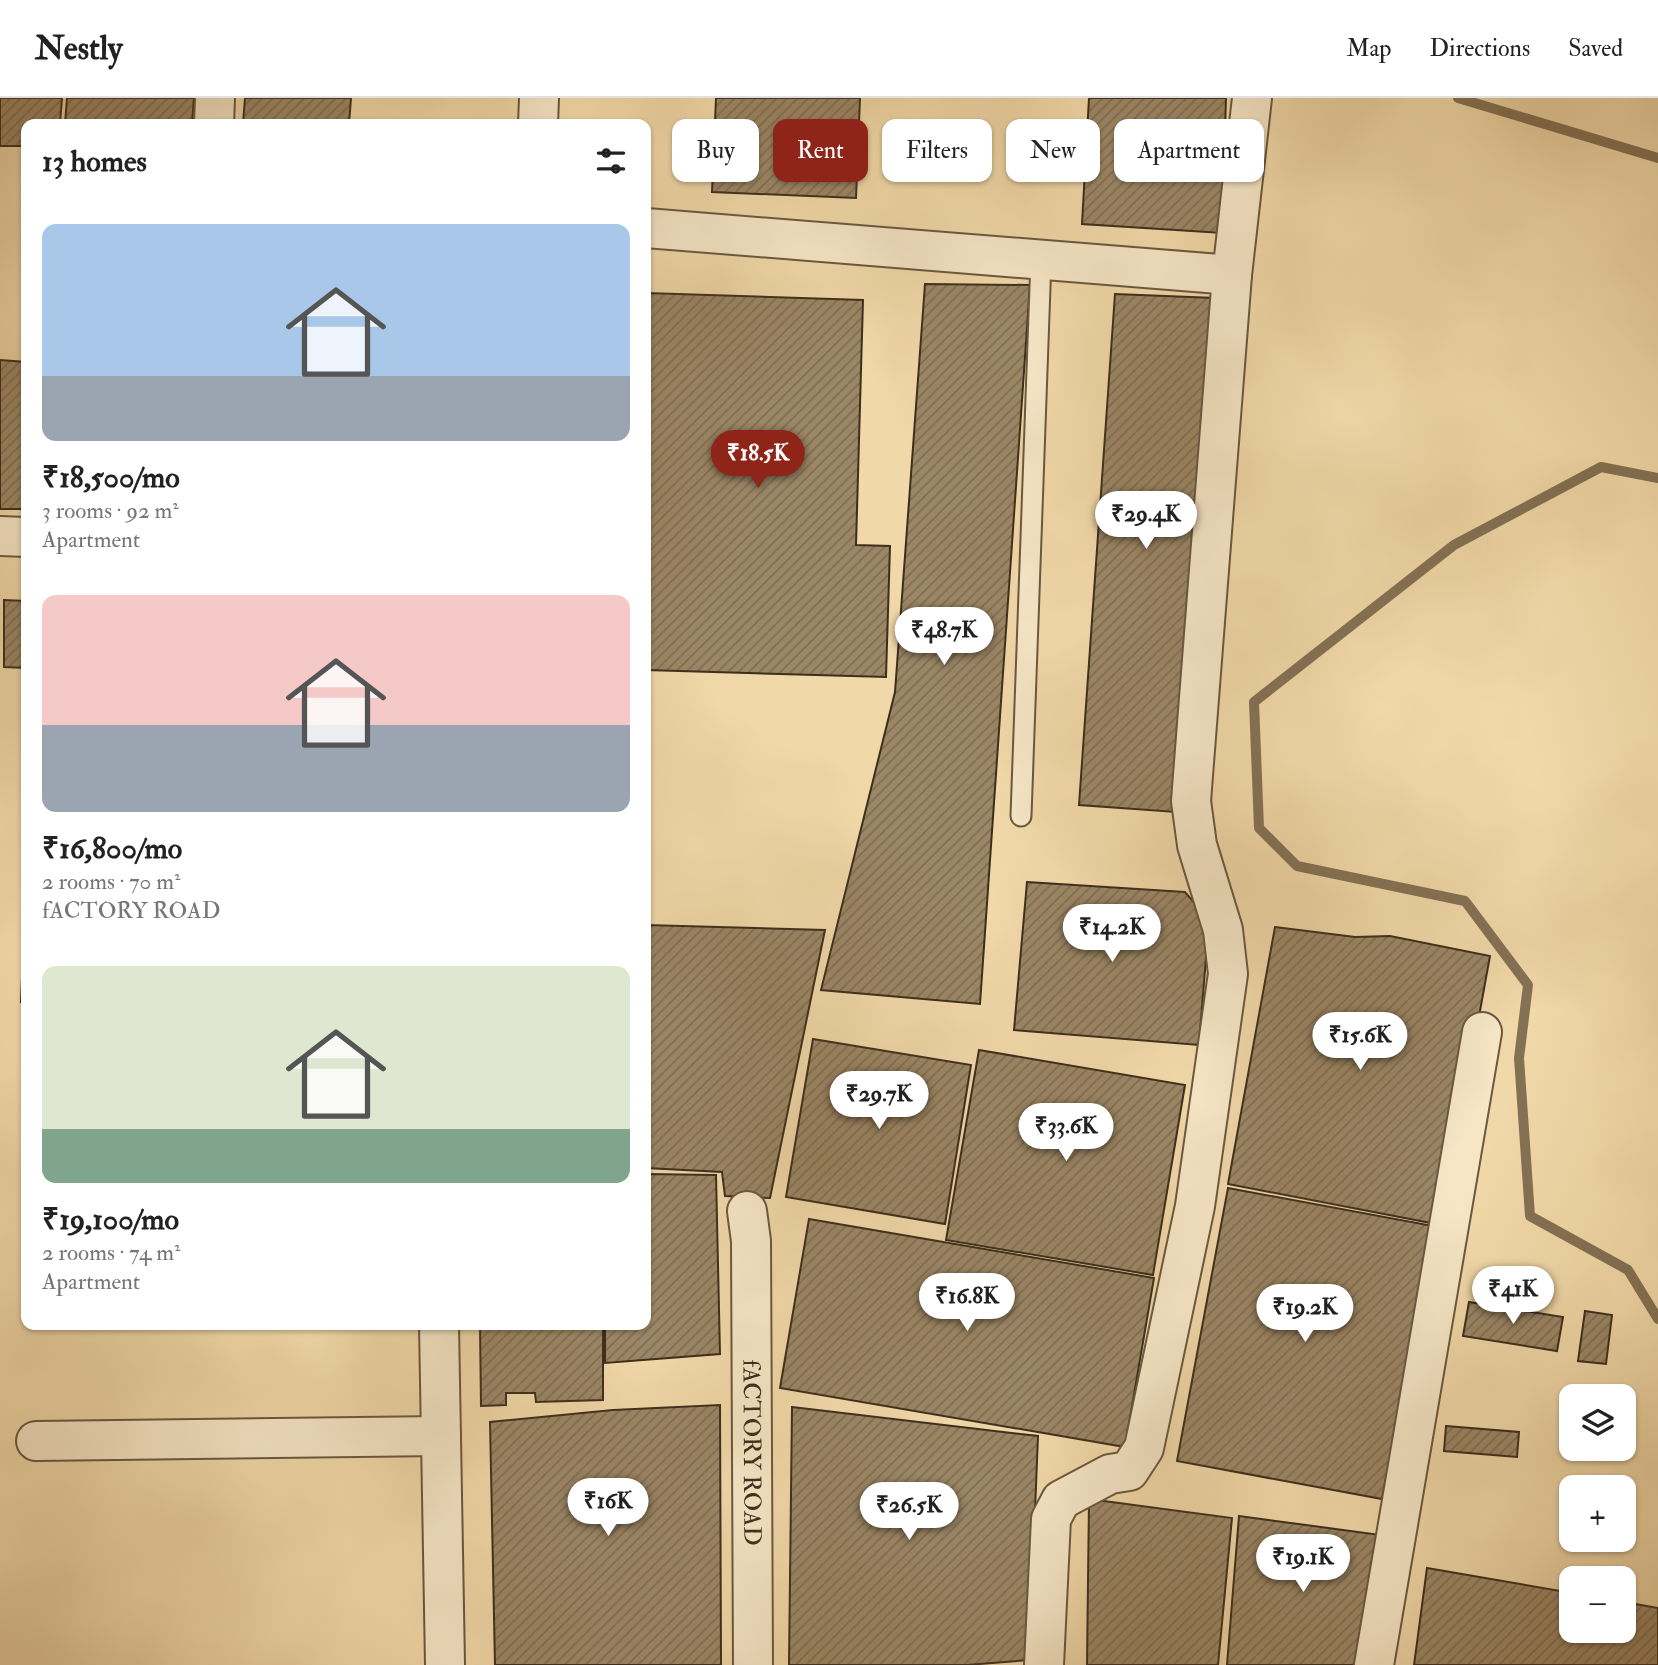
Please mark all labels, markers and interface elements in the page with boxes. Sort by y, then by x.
text: Nestly [35,28,123,69]
text: Map [1346,33,1391,64]
text: Directions [1429,33,1530,64]
text: Saved [1568,33,1623,64]
chip: Buy [672,119,759,182]
chip: Rent [773,119,868,182]
chip: Filters [882,119,992,182]
chip: New [1006,119,1100,182]
chip: Apartment [1114,119,1264,182]
icon: filters [592,142,630,180]
text: 13 homes [42,143,147,180]
icon: home [273,269,399,395]
pin: ₹18.5K [701,430,815,490]
text: ₹18.5K [727,438,789,467]
text: ₹18,500/mo [42,459,180,496]
pin: ₹29.4K [1089,491,1203,551]
text: 3 rooms · 92 m² [42,496,179,525]
text: ₹29.4K [1111,499,1181,528]
text: Apartment [42,525,140,554]
pin: ₹48.7K [887,608,1001,667]
text: ₹48.7K [911,615,977,644]
icon: home [273,640,399,766]
text: ₹16,800/mo [42,830,182,867]
text: 2 rooms · 70 m² [42,867,181,896]
text: fACTORY ROAD [42,896,220,925]
pin: ₹14.2K [1055,904,1169,964]
text: ₹14.2K [1079,912,1145,941]
icon: home [273,1011,399,1137]
pin: ₹15.6K [1303,1012,1417,1072]
text: ₹15.6K [1328,1020,1392,1049]
pin: ₹29.7K [822,1072,936,1131]
text: ₹29.7K [846,1079,912,1108]
pin: ₹33.6K [1009,1104,1123,1163]
text: ₹33.6K [1035,1111,1097,1140]
text: ₹19,100/mo [42,1201,179,1238]
text: 2 rooms · 74 m² [42,1238,181,1267]
pin: ₹41K [1472,1266,1554,1326]
text: Apartment [42,1267,140,1296]
pin: ₹16.8K [910,1274,1024,1333]
text: ₹41K [1488,1274,1538,1303]
text: ₹16.8K [935,1281,999,1310]
pin: ₹19.2K [1248,1284,1362,1344]
text: ₹19.2K [1272,1292,1338,1321]
street label: fACTORY ROAD [736,1360,768,1546]
map controls [1559,1384,1636,1643]
button: layers [1559,1384,1636,1461]
button: + [1559,1475,1636,1552]
pin: ₹16K [567,1478,649,1538]
pin: ₹26.5K [852,1482,966,1542]
text: ₹16K [584,1486,632,1515]
text: ₹26.5K [876,1490,942,1519]
pin: ₹19.1K [1246,1534,1360,1594]
text: ₹19.1K [1272,1542,1334,1571]
button: − [1559,1566,1636,1643]

